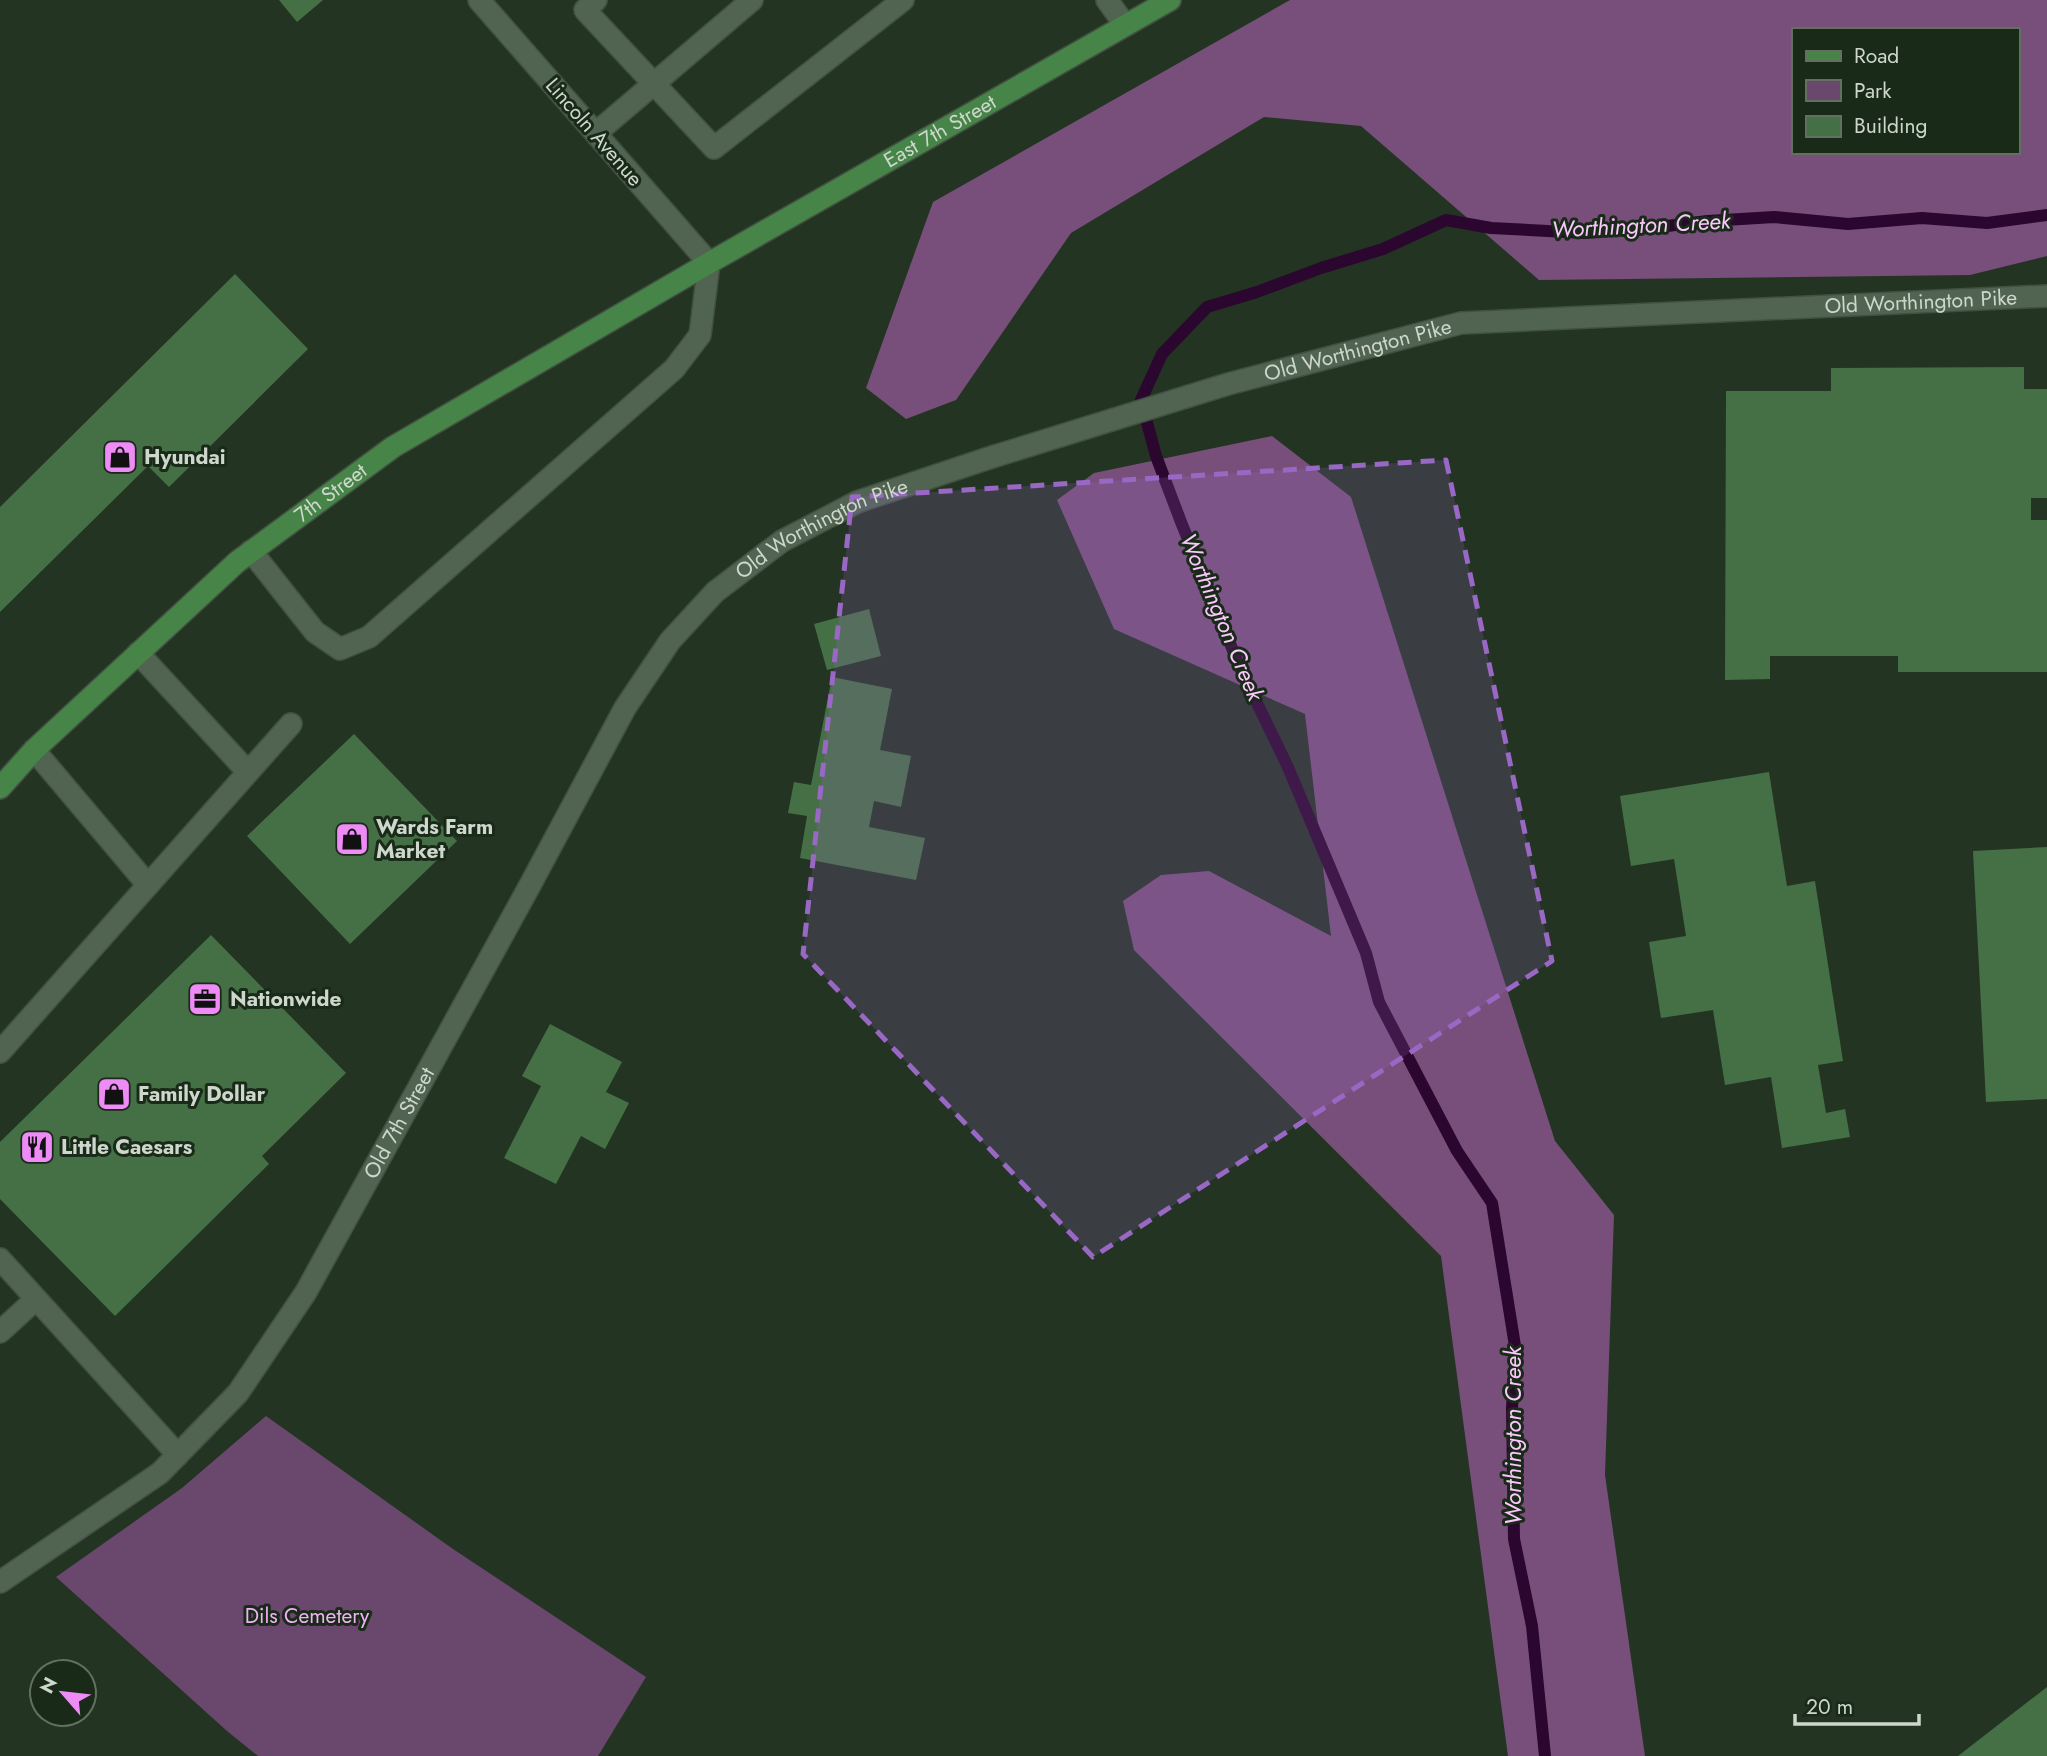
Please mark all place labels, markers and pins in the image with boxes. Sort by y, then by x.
shop icon: Hyundai [101,438,139,476]
place label: Hyundai [144,442,226,472]
place label: Wards Farm Market [376,812,493,866]
shop icon: Wards Farm Market [333,820,371,858]
office icon: Nationwide [186,980,224,1018]
place label: Nationwide [230,984,342,1014]
shop icon: Family Dollar [95,1075,133,1113]
place label: Family Dollar [138,1079,266,1109]
restaurant icon: Little Caesars [18,1128,56,1166]
place label: Little Caesars [61,1132,193,1162]

